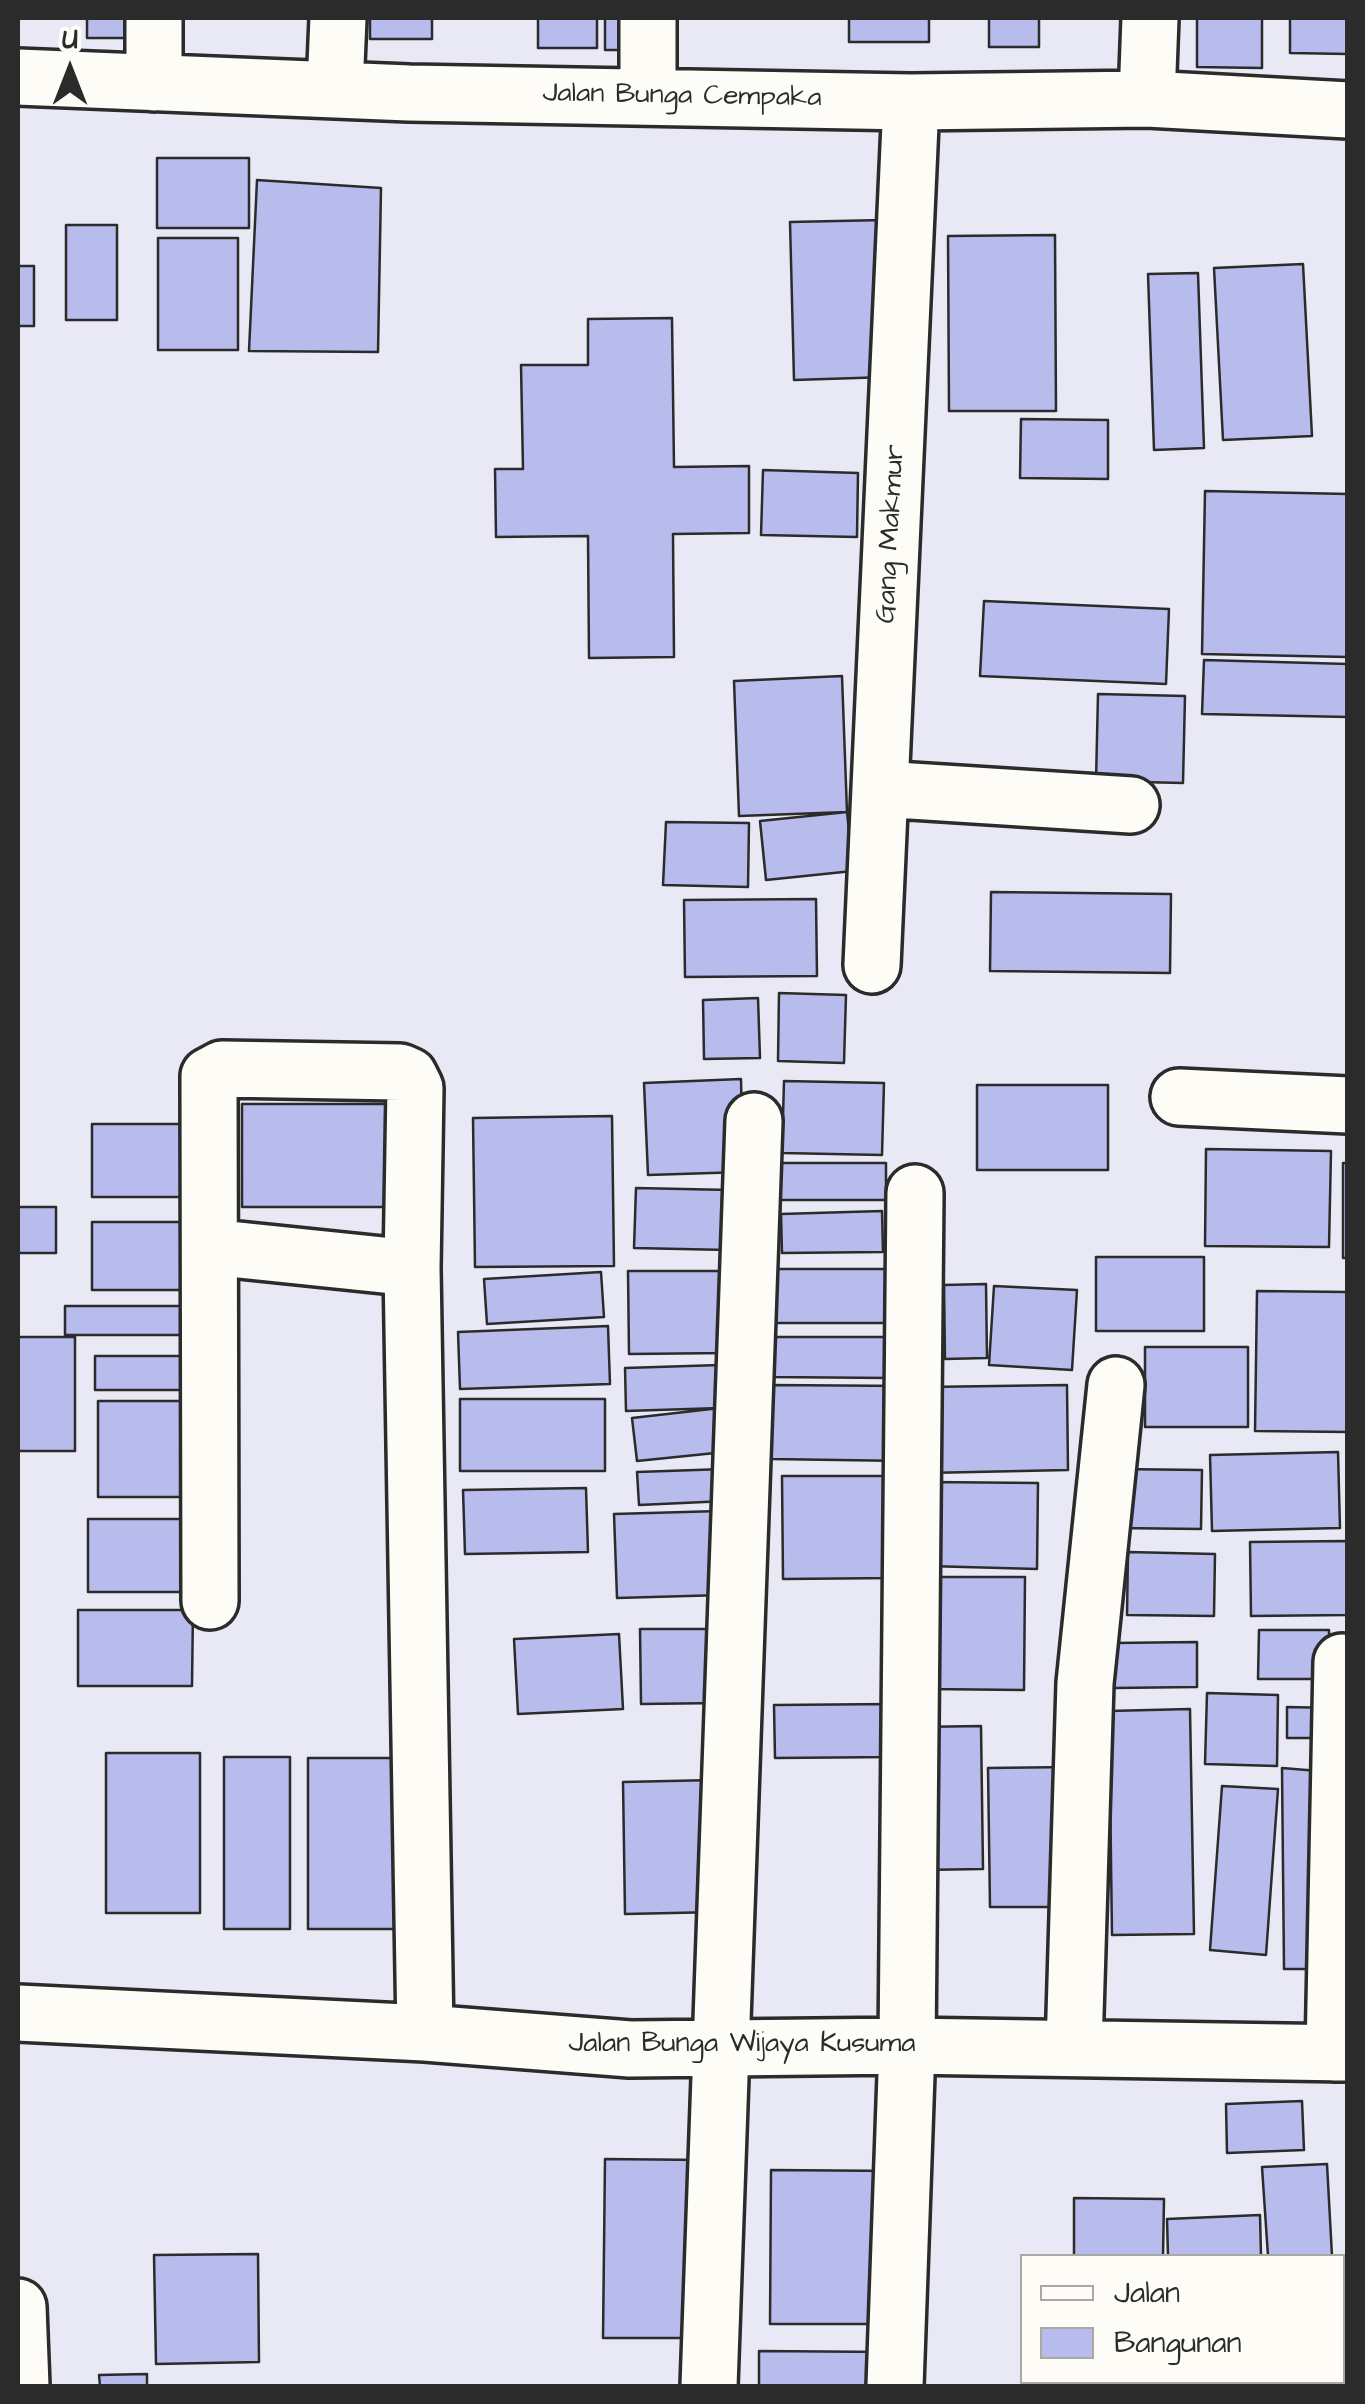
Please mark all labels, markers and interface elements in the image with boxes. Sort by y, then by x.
north arrow [20,20,120,120]
text: U [62,20,78,59]
street label: Jalan Bunga Cempaka [542,78,822,116]
street label: Gang Makmur [871,444,913,624]
street label: Jalan Bunga Wijaya Kusuma [568,2028,916,2062]
legend [1020,2254,1345,2384]
text: Jalan [1114,2272,1180,2314]
text: Bangunan [1114,2322,1242,2364]

